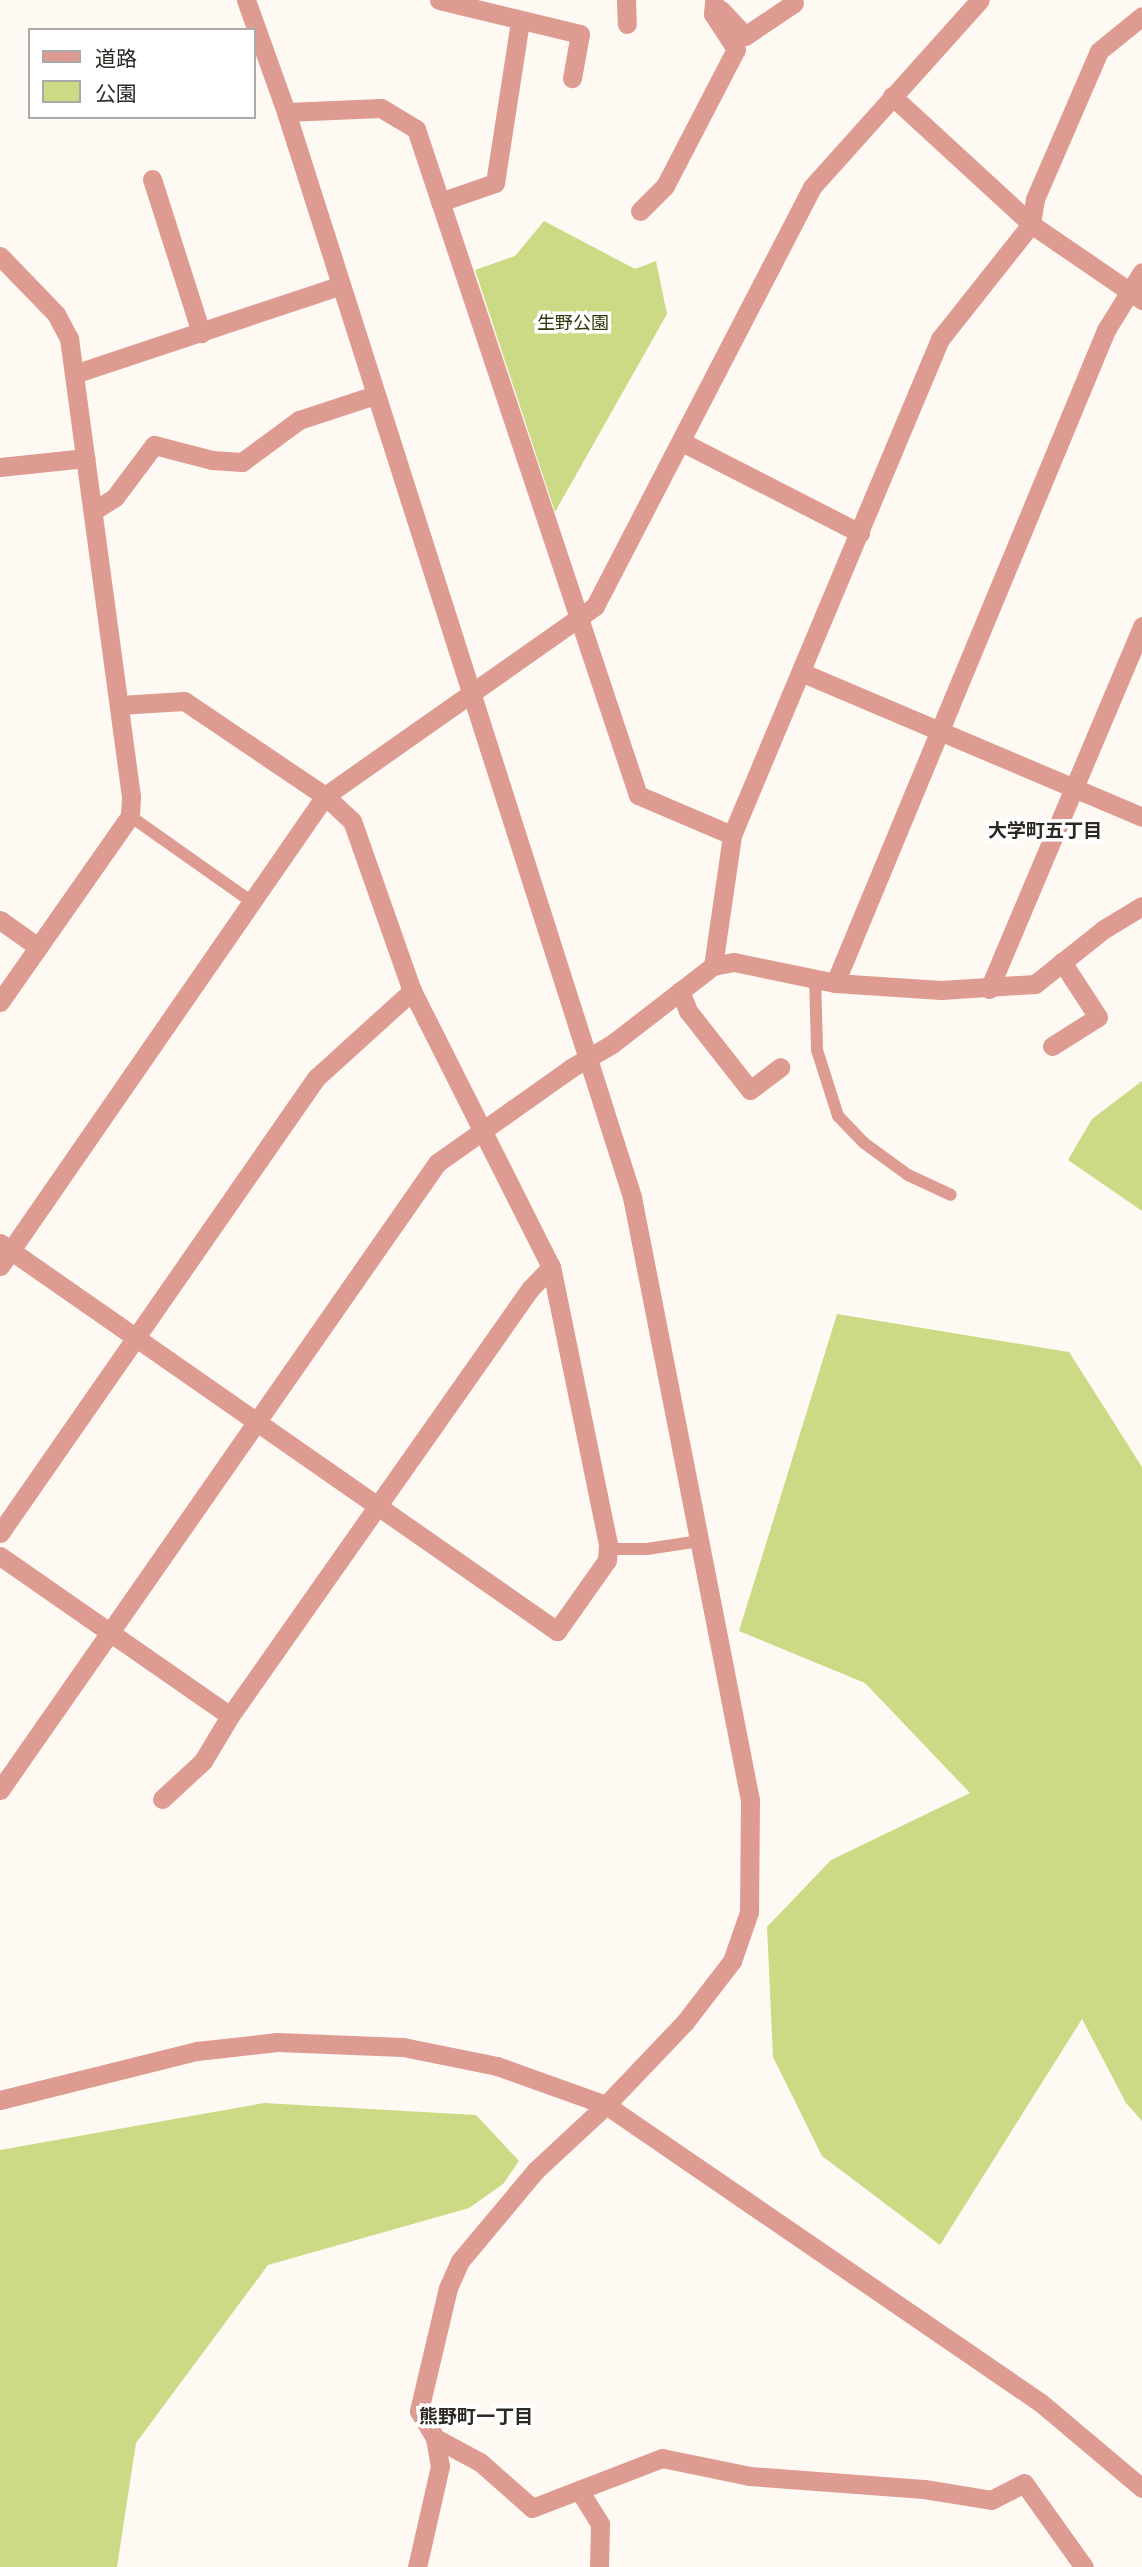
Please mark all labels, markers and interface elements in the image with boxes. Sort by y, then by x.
legend [28,28,256,119]
text: 道路 [95,45,137,72]
text: 公園 [95,80,137,107]
park label: 生野公園 [537,312,609,334]
district label: 大学町五丁目 [988,820,1102,842]
district label: 熊野町一丁目 [419,2406,533,2428]

